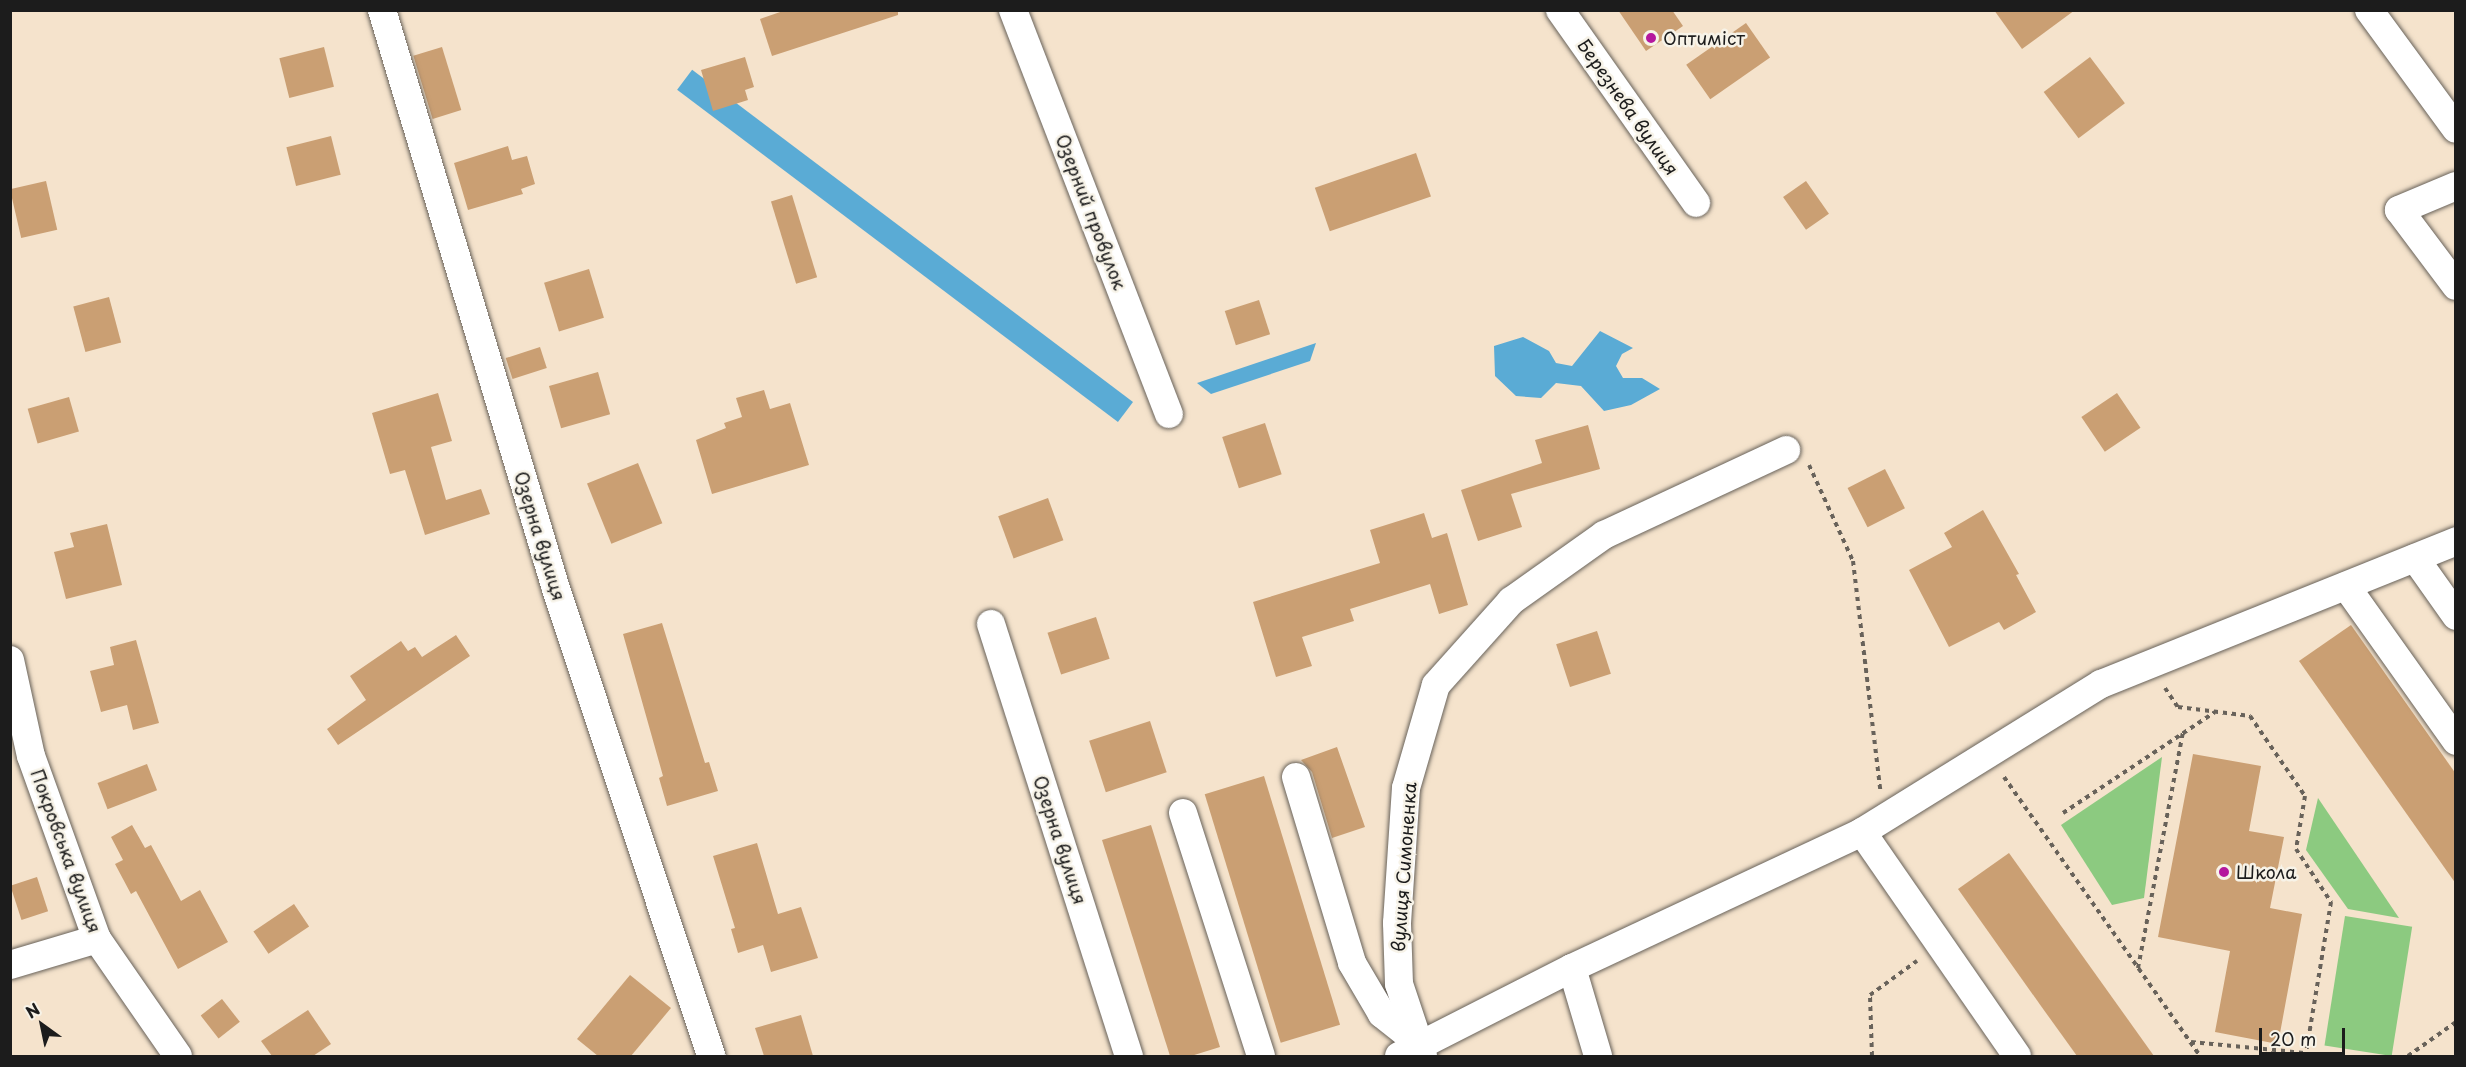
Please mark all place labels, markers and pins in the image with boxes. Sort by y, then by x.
place label: Оптиміст [1663,27,1745,49]
marker: Оптиміст [1644,31,1658,45]
place label: Школа [2236,861,2296,883]
marker: Школа [2217,865,2231,879]

